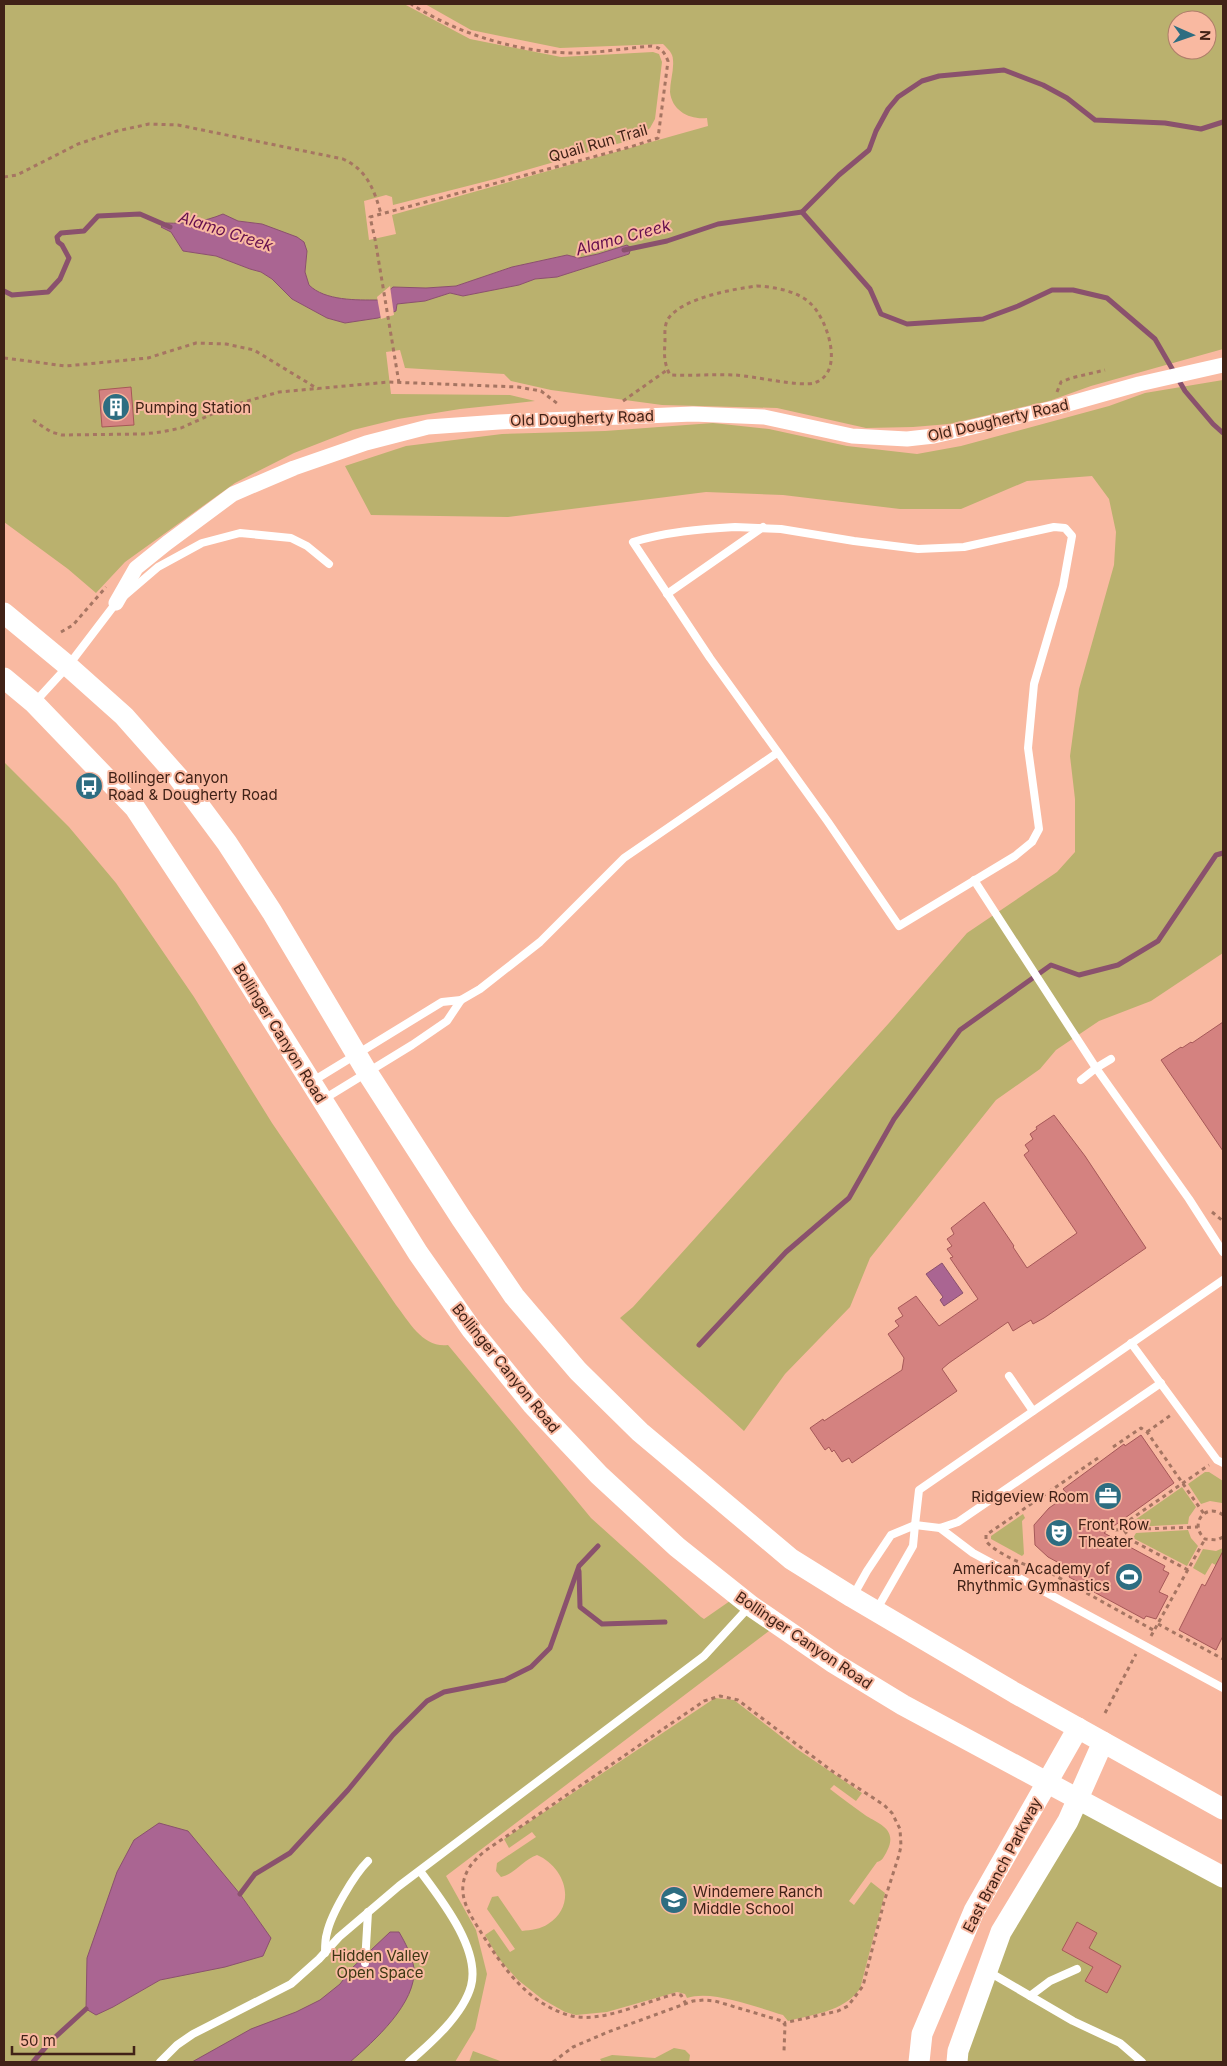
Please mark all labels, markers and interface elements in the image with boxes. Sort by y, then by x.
north arrow [1167,10,1217,60]
text: N [1197,30,1214,41]
street label: Quail Run Trail [546,120,650,166]
water label: Alamo Creek [176,206,276,256]
water label: Alamo Creek [572,215,673,260]
building icon: Pumping Station [101,392,131,422]
street label: Old Dougherty Road [926,395,1070,445]
place label: Pumping Station [135,398,251,417]
street label: Old Dougherty Road [510,406,654,430]
place label: Bollinger Canyon Road & Dougherty Road [108,768,278,804]
bus stop icon: Bollinger Canyon Road & Dougherty Road [74,771,104,801]
street label: Bollinger Canyon Road [229,960,331,1106]
street label: Bollinger Canyon Road [448,1300,564,1436]
office icon: Ridgeview Room [1093,1481,1123,1511]
place label: Ridgeview Room [971,1487,1089,1506]
place label: Front Row Theater [1078,1515,1149,1551]
theatre icon: Front Row Theater [1044,1518,1074,1548]
place label: American Academy of Rhythmic Gymnastics [953,1559,1110,1595]
sports icon: American Academy of Rhythmic Gymnastics [1114,1562,1144,1592]
street label: Bollinger Canyon Road [732,1587,876,1693]
street label: East Branch Parkway [958,1794,1046,1936]
place label: Windemere Ranch Middle School [693,1882,823,1918]
school or university icon: Windemere Ranch Middle School [659,1885,689,1915]
park label: Hidden Valley Open Space [331,1946,429,1982]
scale bar [12,2024,135,2056]
text: 50 m [20,2031,56,2050]

